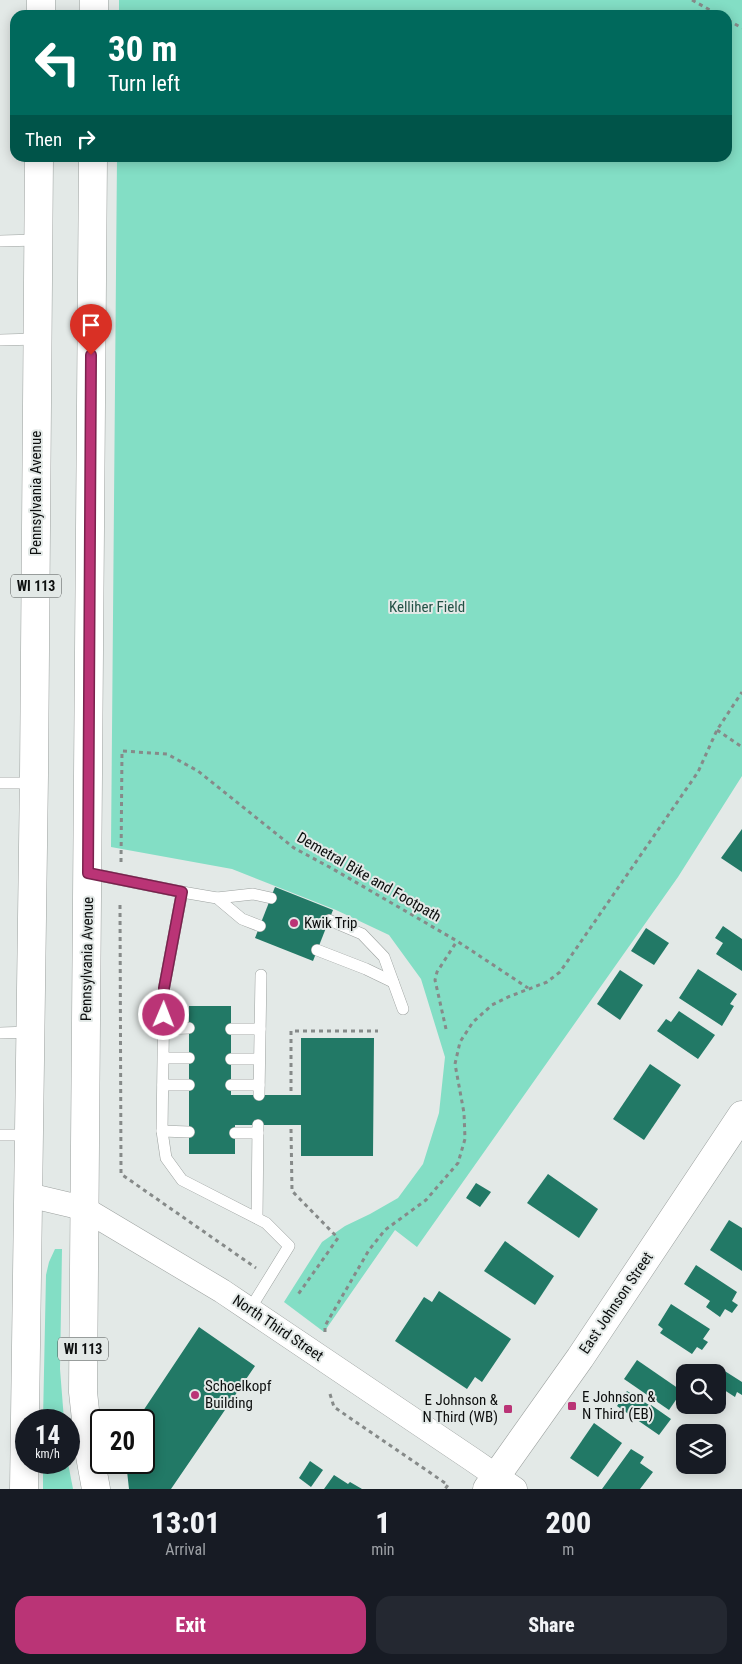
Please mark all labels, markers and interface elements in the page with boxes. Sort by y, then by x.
text: 30 m [108,29,177,70]
icon: left [25,30,90,95]
text: Turn left [108,71,180,96]
icon: right [72,125,100,153]
text: Then [25,128,62,151]
pin [70,304,112,355]
icon: arrive [77,311,105,339]
street label: Pennsylvania Avenue [27,431,45,555]
road number: WI 113 [11,574,61,598]
park label: Kelliher Field [389,598,465,616]
street label: Demetral Bike and Footpath [294,828,444,926]
street label: Pennsylvania Avenue [77,897,97,1021]
place label: Kwik Trip [304,914,358,932]
marker: Kwik Trip [288,917,300,929]
position arrow [137,988,189,1040]
street label: East Johnson Street [575,1249,657,1357]
street label: North Third Street [229,1291,327,1365]
road number: WI 113 [58,1338,108,1360]
map controls [676,1364,726,1474]
button: search [676,1364,726,1414]
place label: Schoelkopf Building [205,1377,272,1412]
place label: E Johnson & N Third (EB) [582,1388,656,1423]
marker: Schoelkopf Building [189,1389,201,1401]
place label: E Johnson & N Third (WB) [423,1391,499,1426]
marker: E Johnson & N Third (EB) [566,1400,578,1412]
marker: E Johnson & N Third (WB) [502,1403,514,1415]
speed limit sign: 20 [90,1409,155,1474]
text: 14 [35,1421,60,1450]
button: layers [676,1424,726,1474]
text: km/h [35,1447,60,1461]
text: 13:01 [151,1505,220,1540]
text: 1 [375,1505,390,1540]
text: 200 [545,1505,591,1540]
text: Arrival [165,1540,206,1559]
text: min [371,1540,395,1559]
text: m [562,1540,574,1559]
button: Exit [15,1596,366,1654]
button: Share [376,1596,727,1654]

